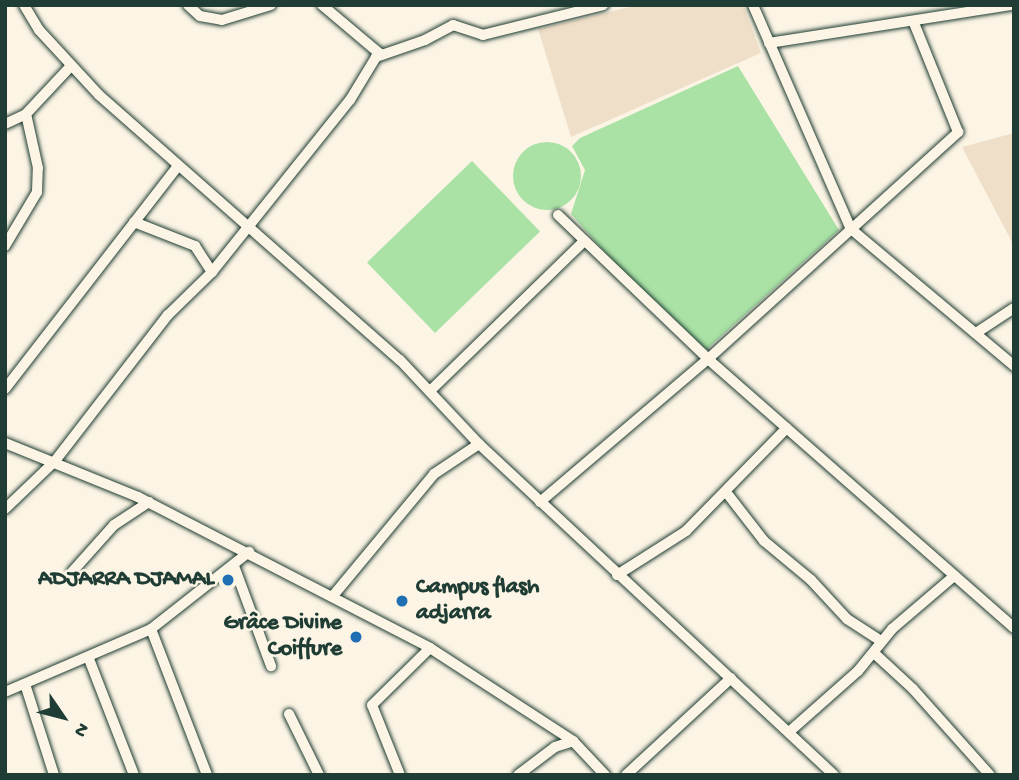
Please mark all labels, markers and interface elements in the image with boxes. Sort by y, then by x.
place label: ADJARRA DJAMAL [38,566,214,594]
marker: ADJARRA DJAMAL [220,572,236,588]
place label: Campus flash adjarra [416,574,539,628]
marker: Campus flash adjarra [394,593,410,609]
place label: Grâce Divine Coiffure [224,610,342,664]
marker: Grâce Divine Coiffure [348,629,364,645]
north arrow [28,682,98,752]
text: N [68,718,94,741]

